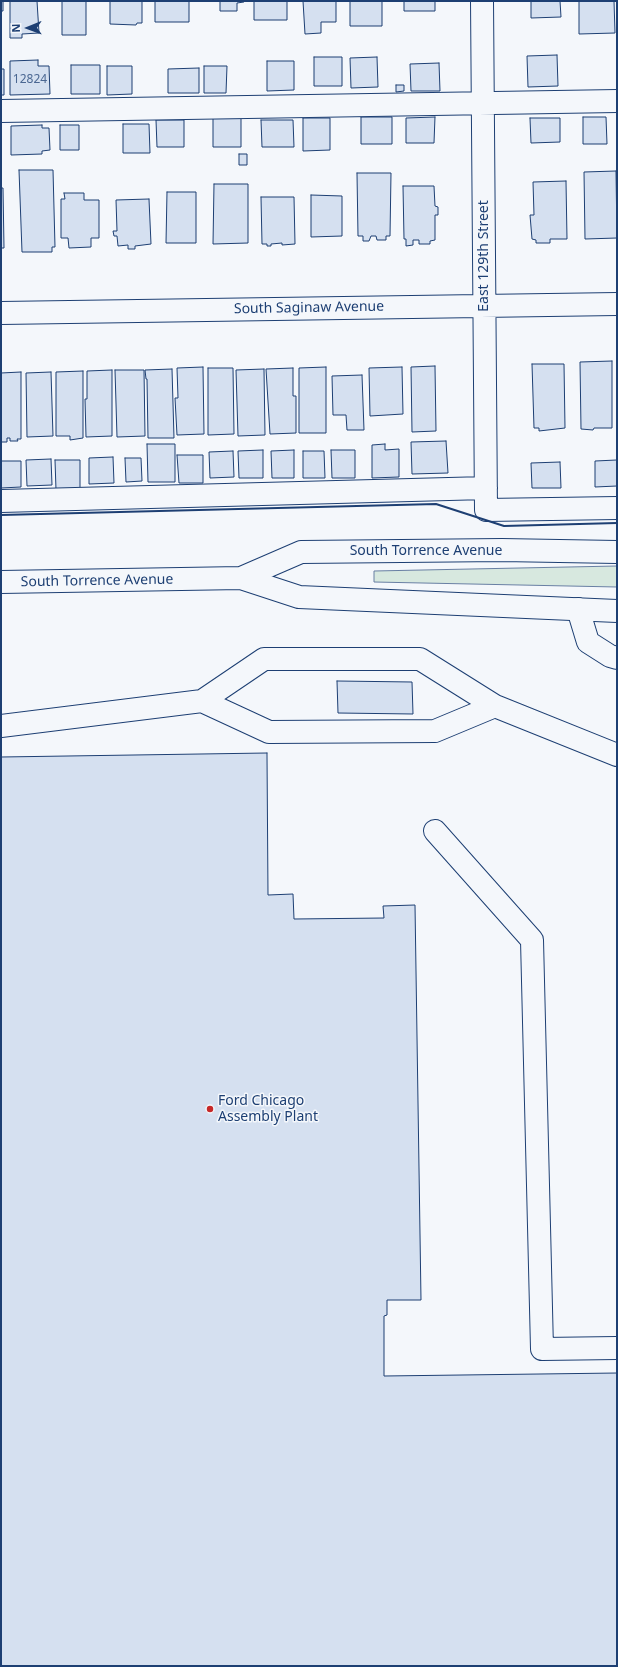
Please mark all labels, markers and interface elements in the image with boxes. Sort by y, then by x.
north arrow [8,8,48,48]
text: N [8,24,23,33]
house number: 12824 [13,73,47,87]
street label: East 129th Street [476,200,492,312]
street label: South Saginaw Avenue [234,298,384,318]
street label: South Torrence Avenue [350,543,502,559]
street label: South Torrence Avenue [21,571,173,591]
place label: Ford Chicago Assembly Plant [218,1093,318,1126]
marker: Ford Chicago Assembly Plant [205,1104,215,1114]

